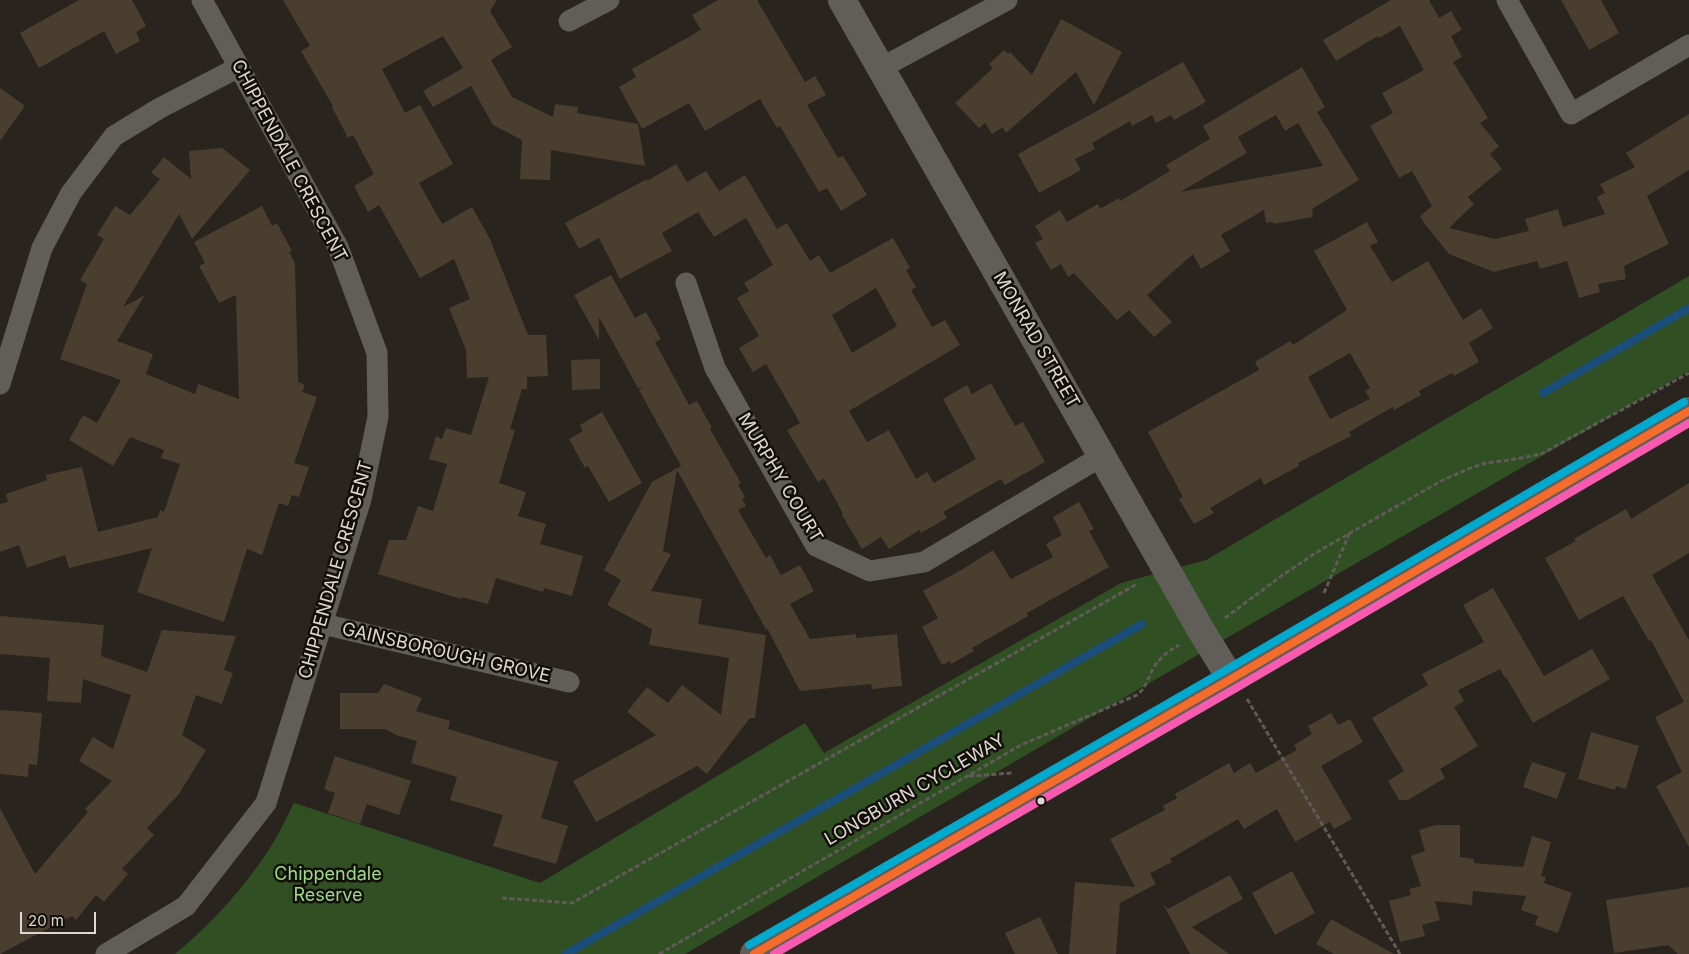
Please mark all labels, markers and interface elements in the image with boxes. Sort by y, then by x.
street label: CHIPPENDALE CRESCENT [226,56,352,266]
street label: MONRAD STREET [988,268,1084,412]
street label: MURPHY COURT [733,409,827,547]
street label: CHIPPENDALE CRESCENT [294,458,378,682]
street label: GAINSBOROUGH GROVE [340,619,552,687]
street label: LONGBURN CYCLEWAY [821,729,1009,851]
unlabelled marker [1036,796,1046,806]
park label: Chippendale Reserve [274,864,382,906]
scale bar [22,902,99,934]
text: 20 m [28,911,64,930]

